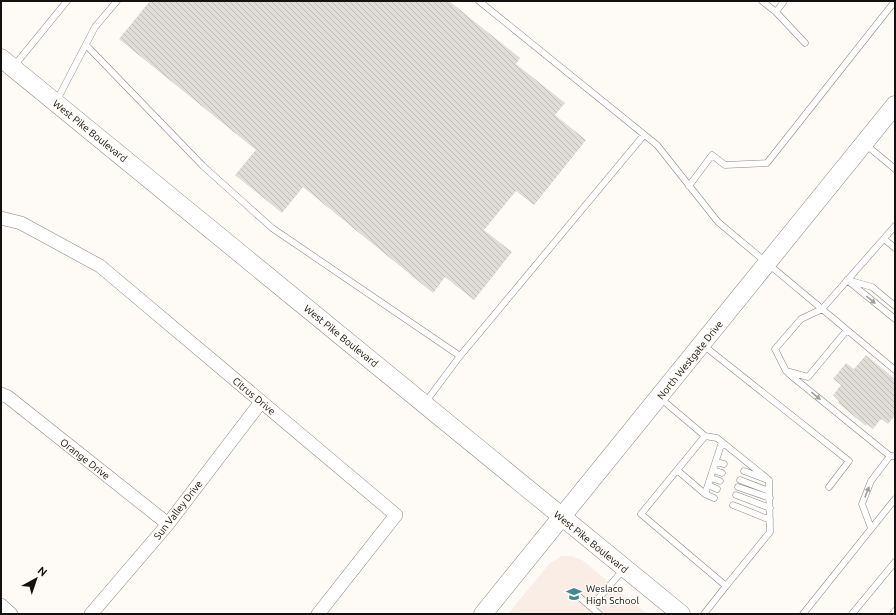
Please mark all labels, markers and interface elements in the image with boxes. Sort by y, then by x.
street label: West Pike Boulevard [51,98,129,164]
one-way arrow [866,295,877,304]
street label: West Pike Boulevard [302,303,380,369]
street label: North Westgate Drive [655,319,725,401]
street label: Citrus Drive [230,375,278,417]
one-way arrow [811,392,822,400]
street label: Orange Drive [58,436,112,482]
street label: Sun Valley Drive [152,478,204,542]
one-way arrow [864,485,870,497]
street label: West Pike Boulevard [552,509,630,575]
north arrow [16,559,56,599]
text: N [35,564,49,579]
place label: Weslaco High School [586,583,639,606]
school or university icon: Weslaco High School [565,585,583,603]

